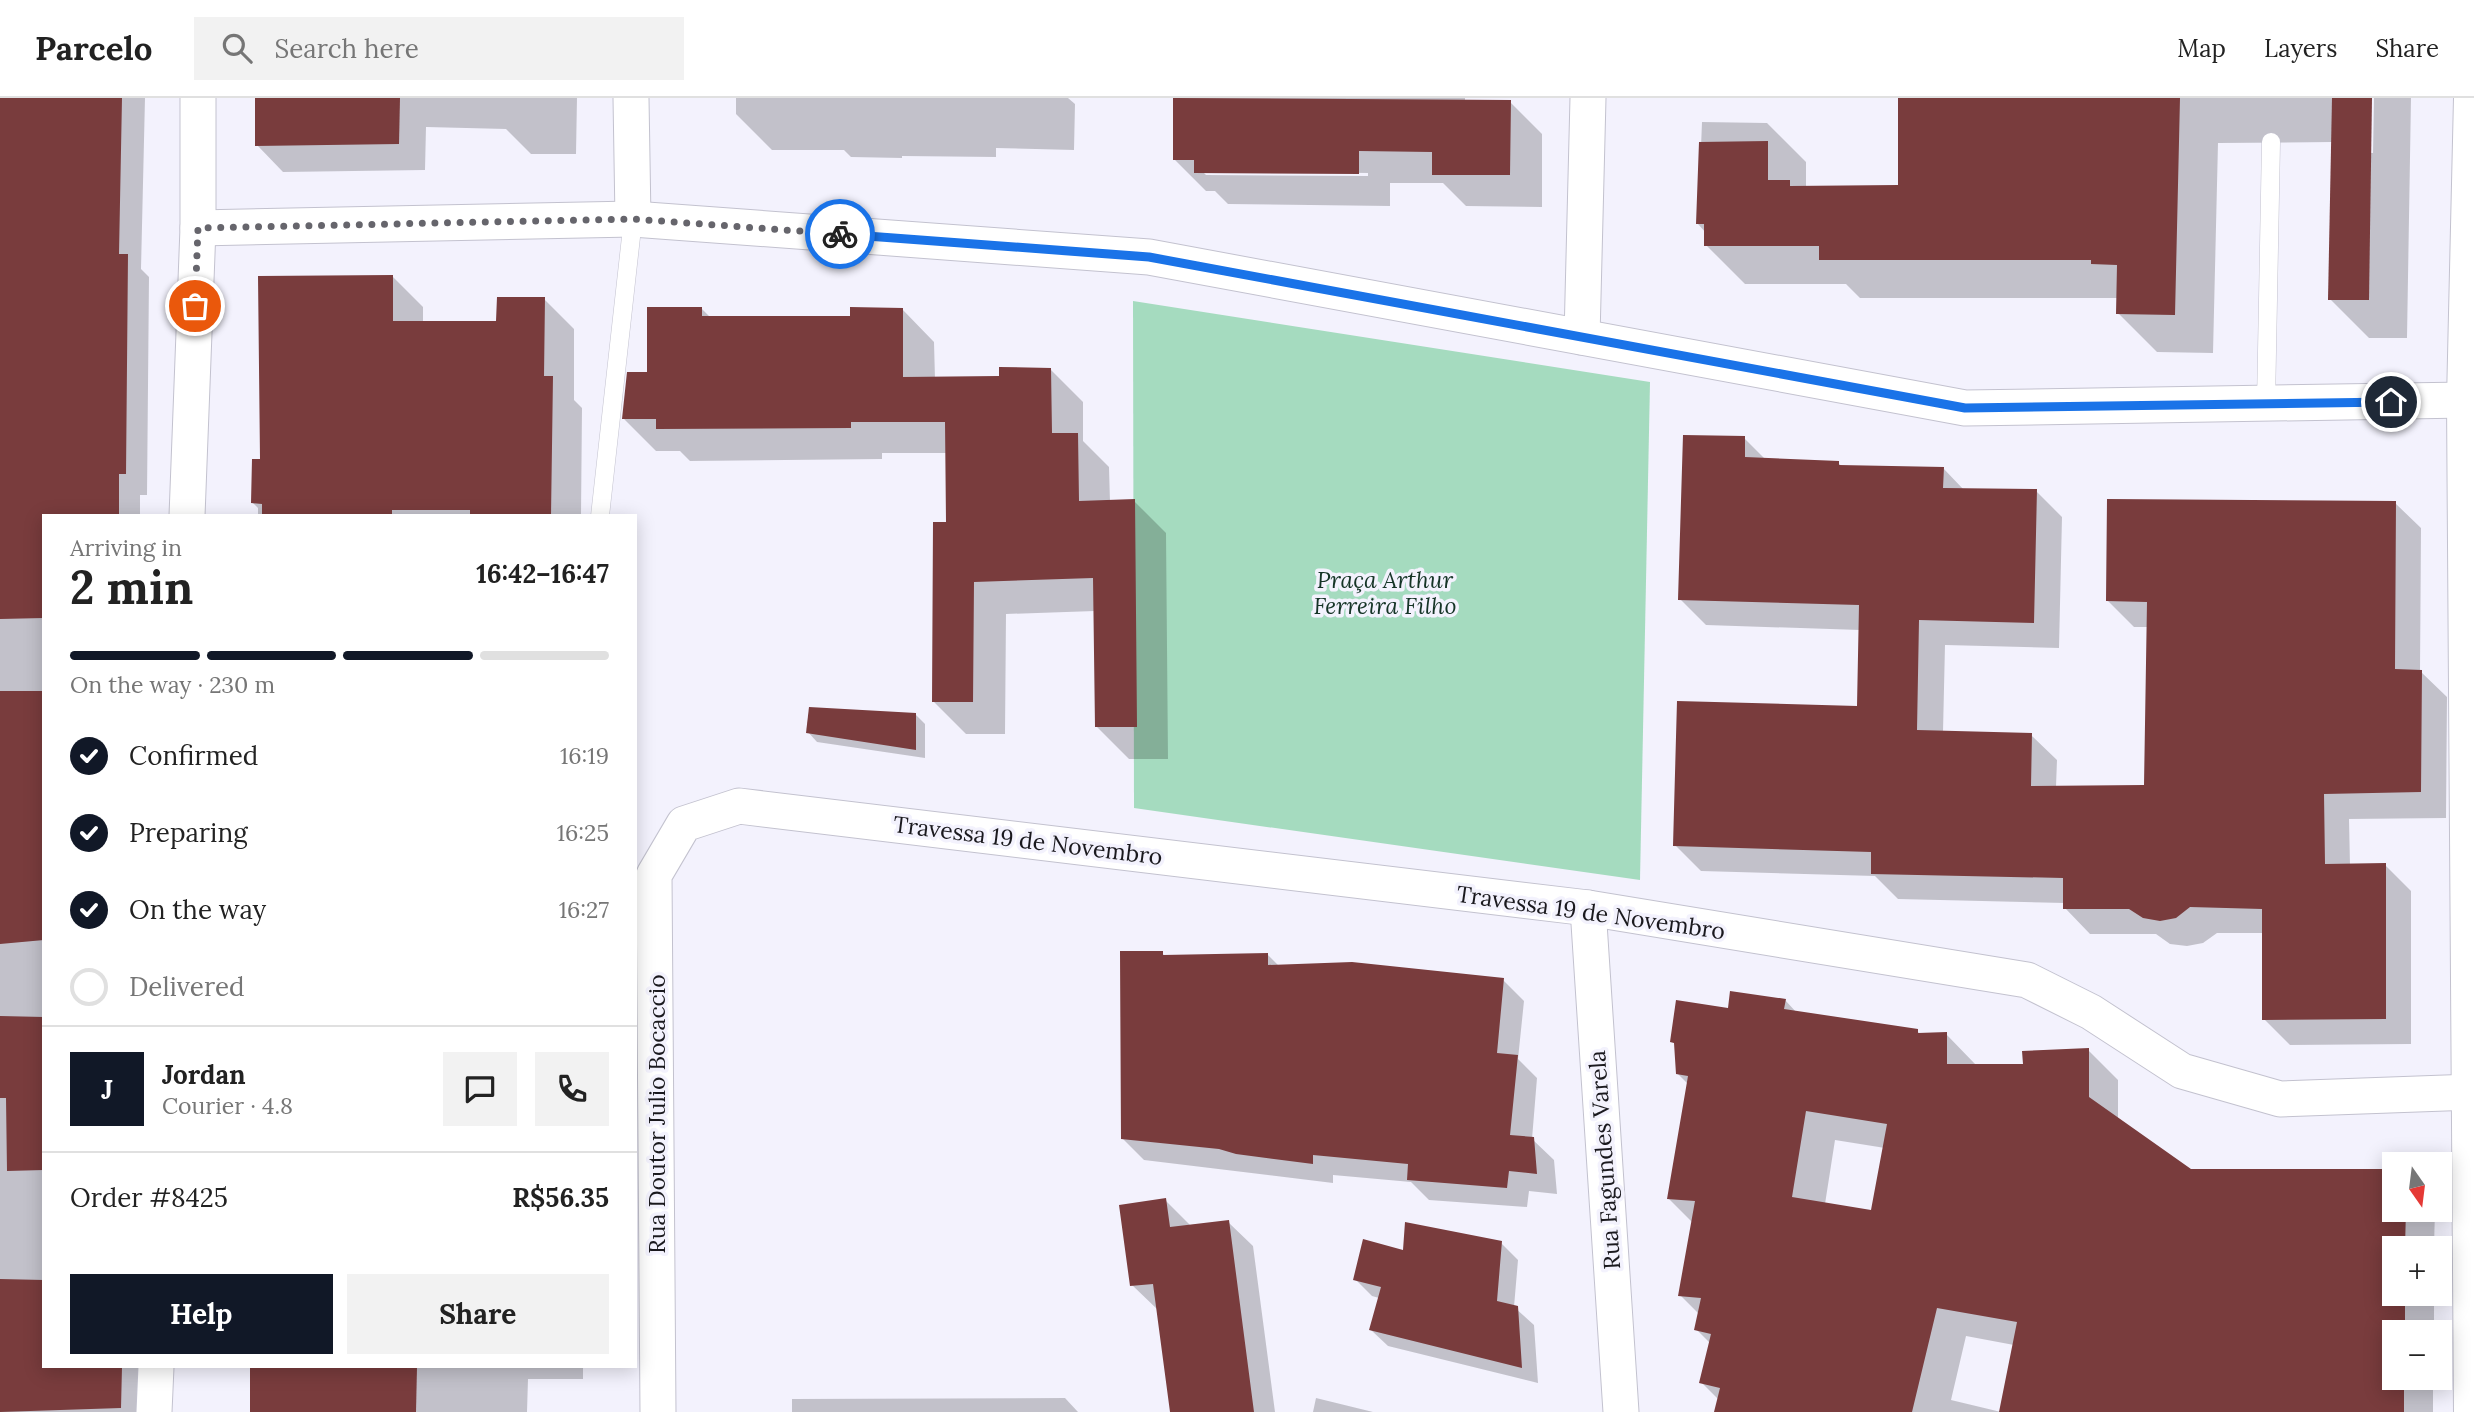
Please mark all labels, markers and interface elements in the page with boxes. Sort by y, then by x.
search box [194,17,684,80]
text: Parcelo [35,27,152,69]
icon: search [218,29,256,67]
text: Search here [274,32,419,65]
text: Map [2177,33,2226,64]
text: Layers [2264,33,2337,64]
text: Share [2375,33,2439,64]
courier [805,199,875,269]
icon: bike [821,215,859,253]
pin [165,276,225,336]
icon: bag [176,287,214,325]
pin [2361,372,2421,432]
icon: home [2372,383,2410,421]
text: Arriving in [70,533,182,562]
text: 16:42–16:47 [476,557,609,590]
text: 2 min [70,558,193,617]
park label: Praça Arthur Ferreira Filho [1314,565,1456,620]
text: On the way · 230 m [70,670,275,699]
icon: check [70,737,108,775]
text: Confirmed [129,739,258,772]
text: 16:19 [560,741,609,770]
street label: Travessa 19 de Novembro [892,809,1164,871]
icon: check [70,814,108,852]
text: Preparing [129,816,248,849]
text: 16:25 [557,818,609,847]
street label: Travessa 19 de Novembro [1455,879,1727,945]
icon: check [70,891,108,929]
text: On the way [129,893,266,926]
text: 16:27 [559,895,609,924]
text: Delivered [129,970,245,1003]
street label: Rua Doutor Julio Bocaccio [642,974,671,1254]
street label: Rua Fagundes Varela [1582,1049,1626,1271]
button: chat [443,1052,517,1126]
button: phone [535,1052,609,1126]
text: Jordan [162,1058,246,1091]
text: J [101,1073,113,1106]
text: Courier · 4.8 [162,1091,293,1120]
north arrow [2382,1152,2452,1222]
map controls [2382,1152,2452,1390]
text: Order #8425 [70,1181,228,1214]
text: R$56.35 [512,1181,609,1214]
button: + [2382,1236,2452,1306]
button: Help [70,1274,333,1354]
button: Share [347,1274,609,1354]
button: − [2382,1320,2452,1390]

